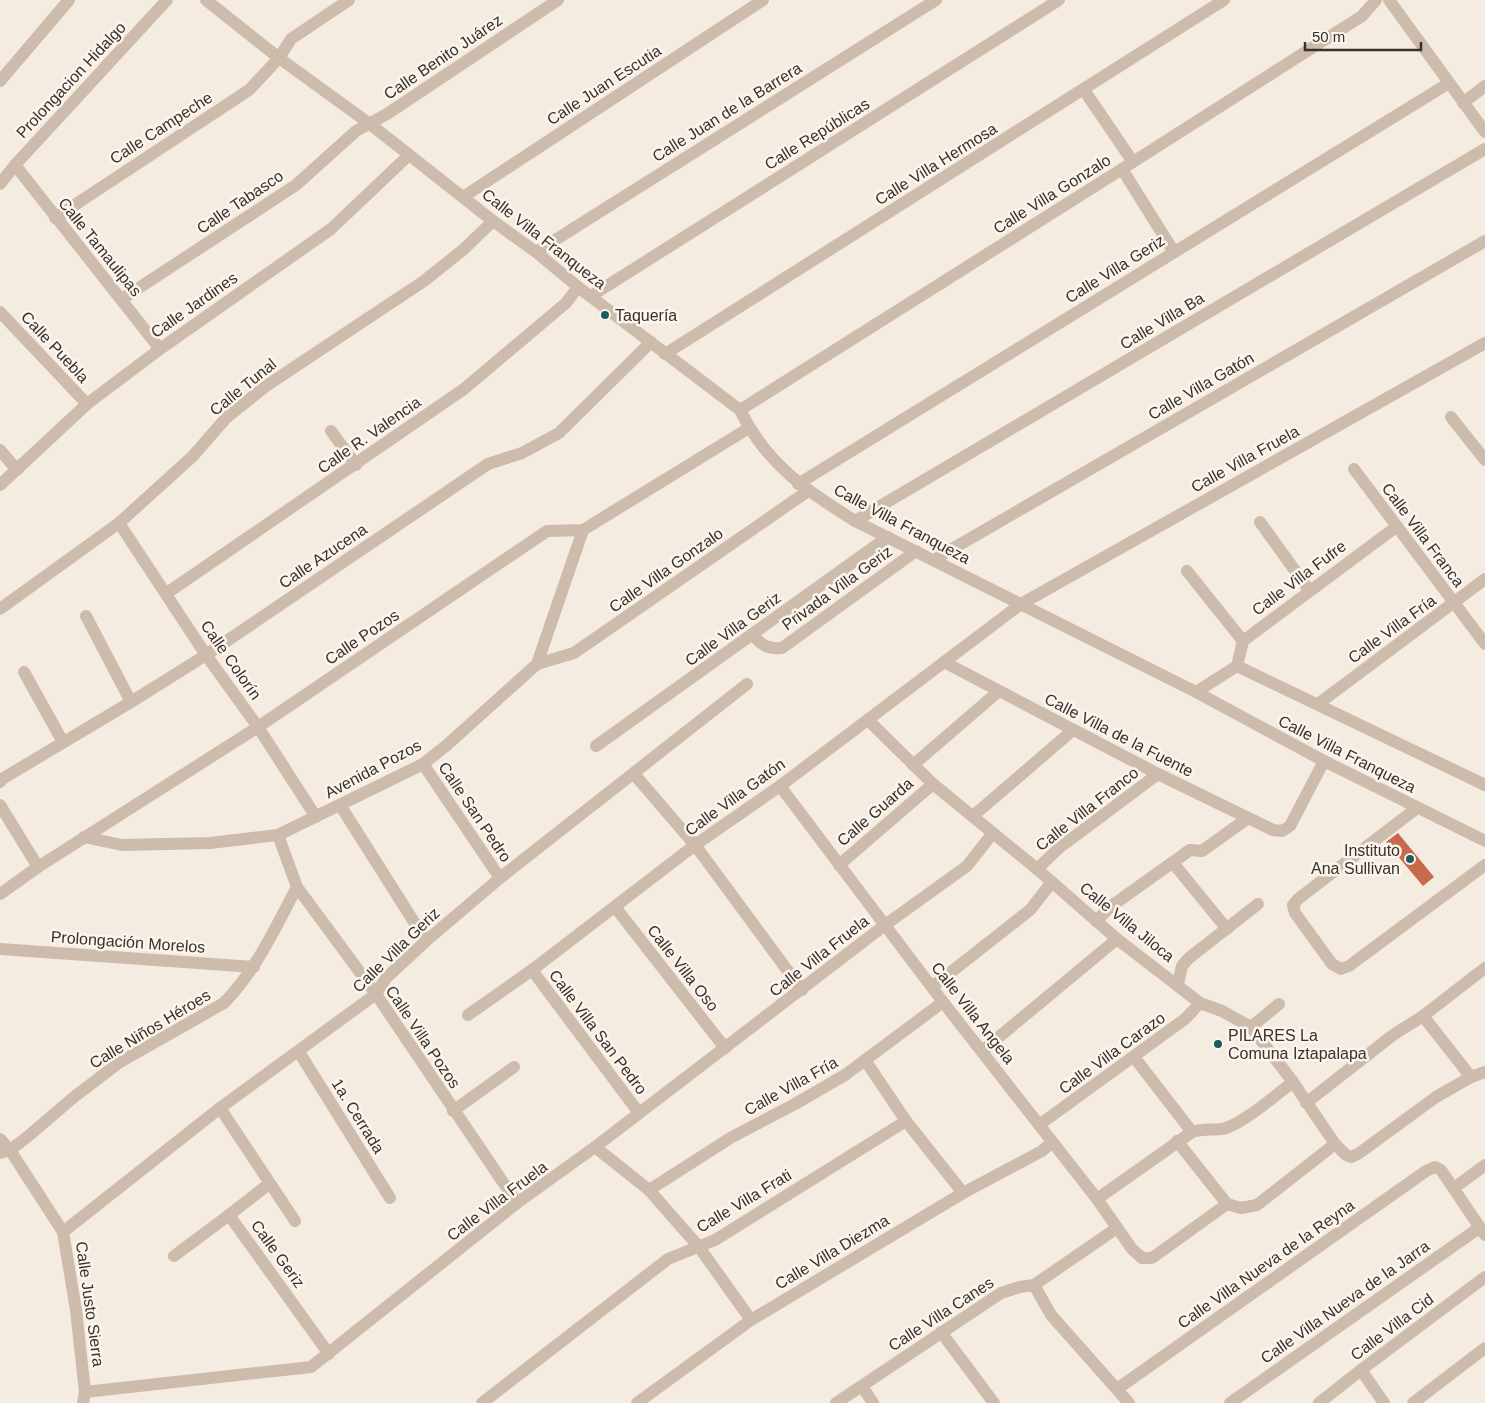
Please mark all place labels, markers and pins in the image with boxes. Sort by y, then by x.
place label: Taquería [615,307,677,324]
marker: Taquería [599,309,611,321]
place label: Instituto Ana Sullivan [1311,842,1400,877]
marker: Instituto Ana Sullivan [1404,853,1416,865]
place label: PILARES La Comuna Iztapalapa [1228,1027,1367,1062]
marker: PILARES La Comuna Iztapalapa [1212,1038,1224,1050]

